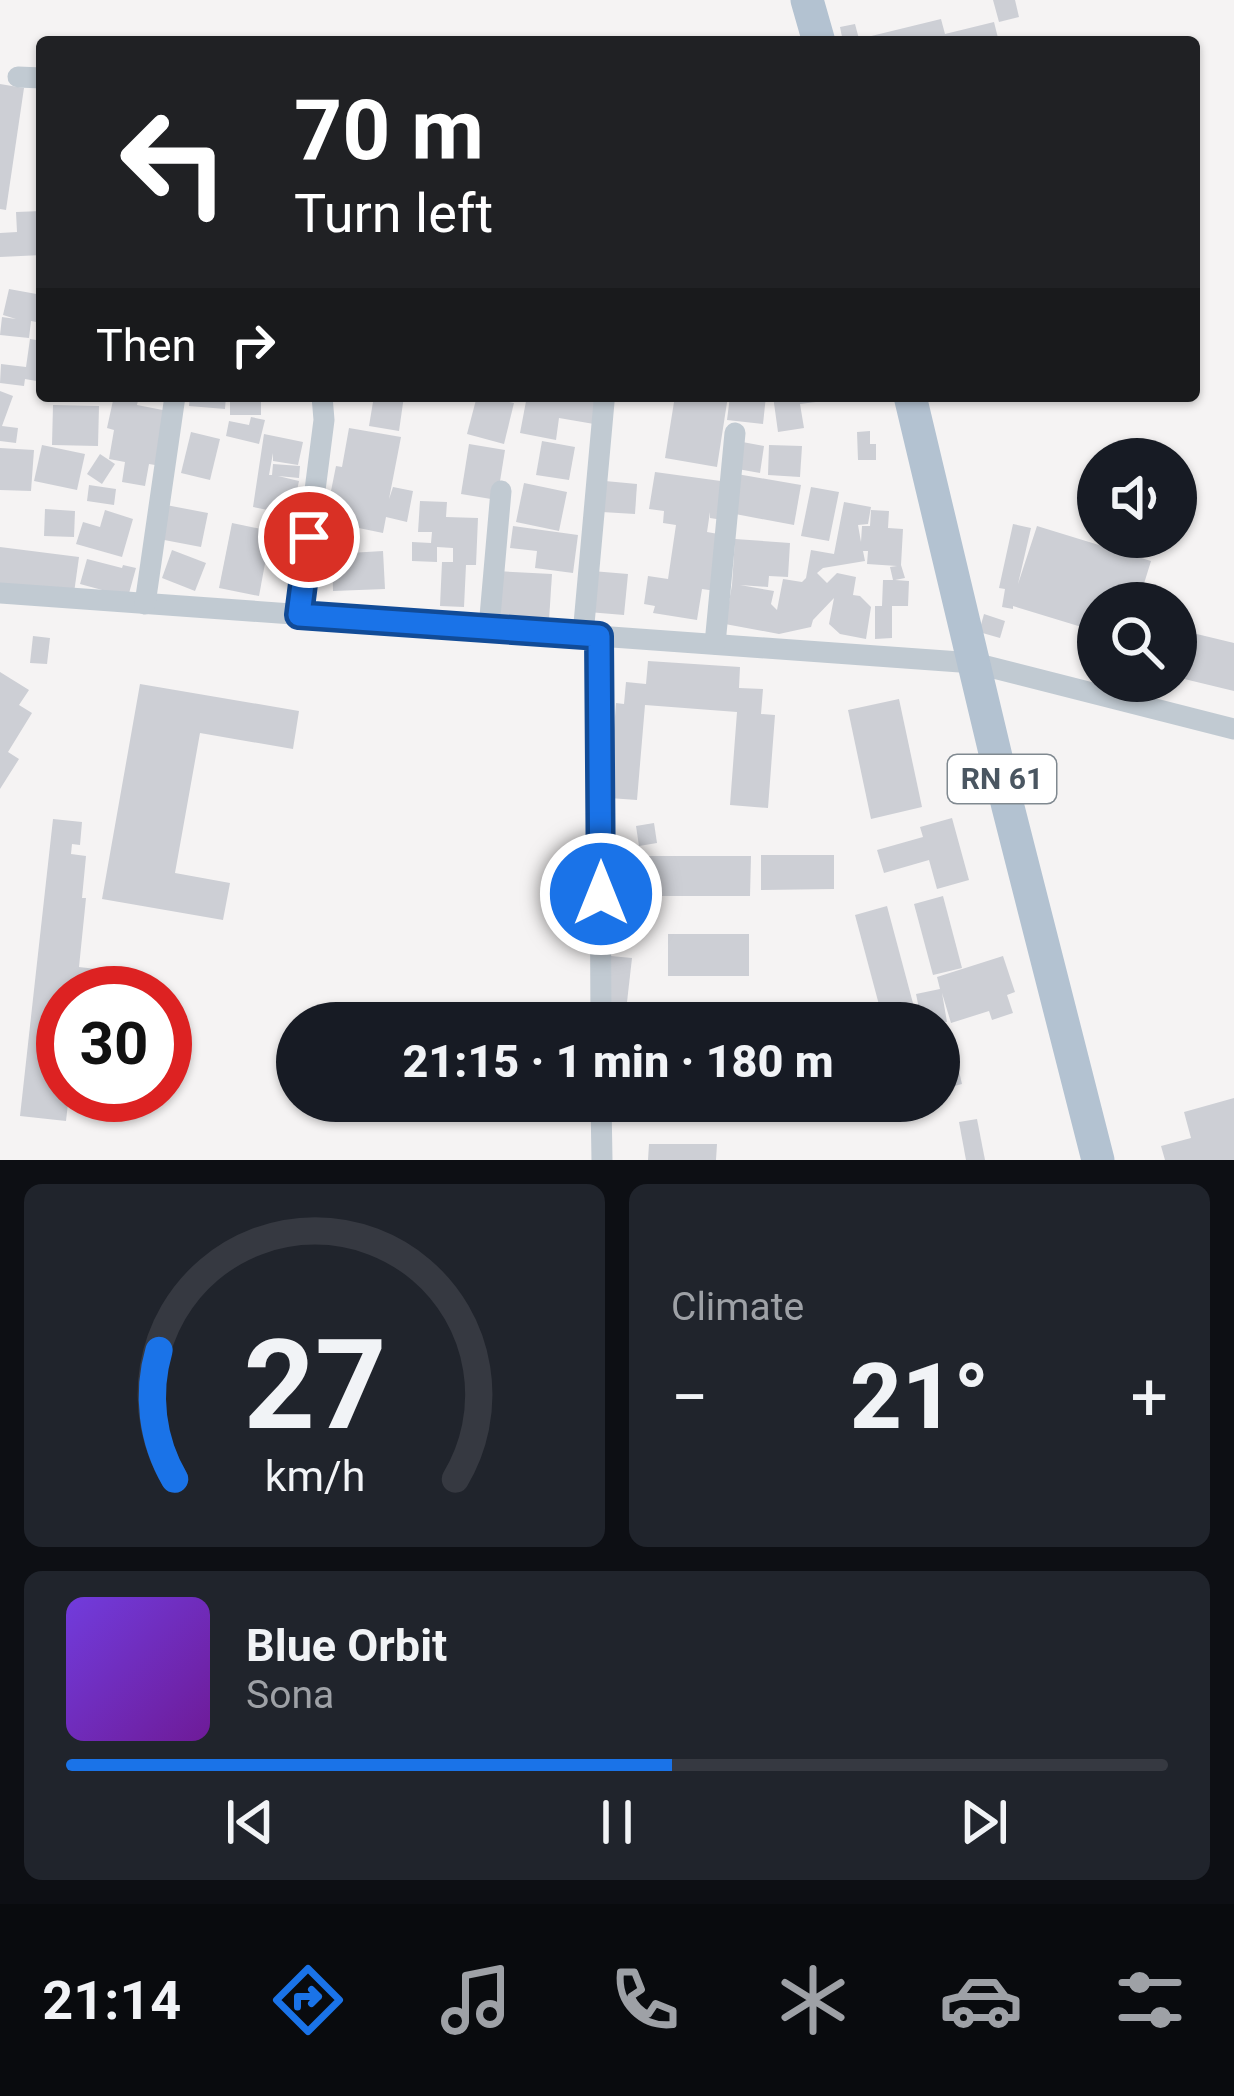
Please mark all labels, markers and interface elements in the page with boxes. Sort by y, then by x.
text: 70 m [294,81,484,180]
icon: left [96,84,252,240]
text: Turn left [294,182,493,245]
icon: right [220,312,286,378]
text: Then [96,319,196,372]
map controls [1077,438,1197,702]
button: sound [1077,438,1197,558]
pin [258,486,360,588]
icon: arrive [276,504,342,570]
button: search [1077,582,1197,702]
road number: RN 61 [948,755,1056,803]
position arrow [538,831,664,957]
speed limit sign: 30 [36,966,192,1122]
text: 21:15 · 1 min · 180 m [402,1035,834,1088]
text: Climate [671,1284,804,1330]
text: 27 [243,1312,386,1458]
text: 21° [850,1345,989,1450]
text: − [671,1359,709,1436]
text: + [1131,1359,1168,1436]
text: km/h [264,1450,365,1500]
text: Blue Orbit [246,1619,447,1672]
text: Sona [246,1672,334,1718]
icon: previous [217,1789,283,1855]
icon: pause [584,1789,650,1855]
icon: next [951,1789,1017,1855]
icon: directions [266,1958,350,2042]
icon: music [434,1958,518,2042]
icon: phone [603,1958,687,2042]
icon: climate [771,1958,855,2042]
icon: car [939,1958,1023,2042]
icon: filters [1108,1958,1192,2042]
text: 21:14 [42,1969,181,2032]

